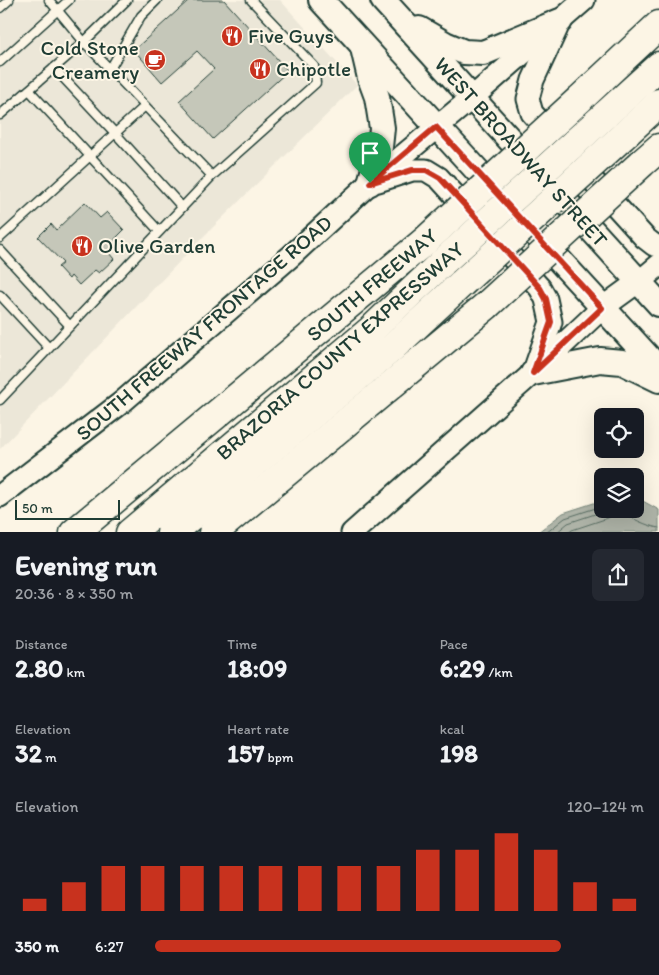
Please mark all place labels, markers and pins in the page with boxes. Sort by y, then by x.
place label: Five Guys [248,23,334,48]
restaurant icon: Five Guys [220,24,244,48]
place label: Cold Stone Creamery [40,35,139,84]
cafe icon: Cold Stone Creamery [143,48,167,72]
place label: Chipotle [276,56,351,81]
restaurant icon: Chipotle [248,57,272,81]
pin [349,132,391,183]
place label: Olive Garden [98,233,215,258]
restaurant icon: Olive Garden [70,234,94,258]

